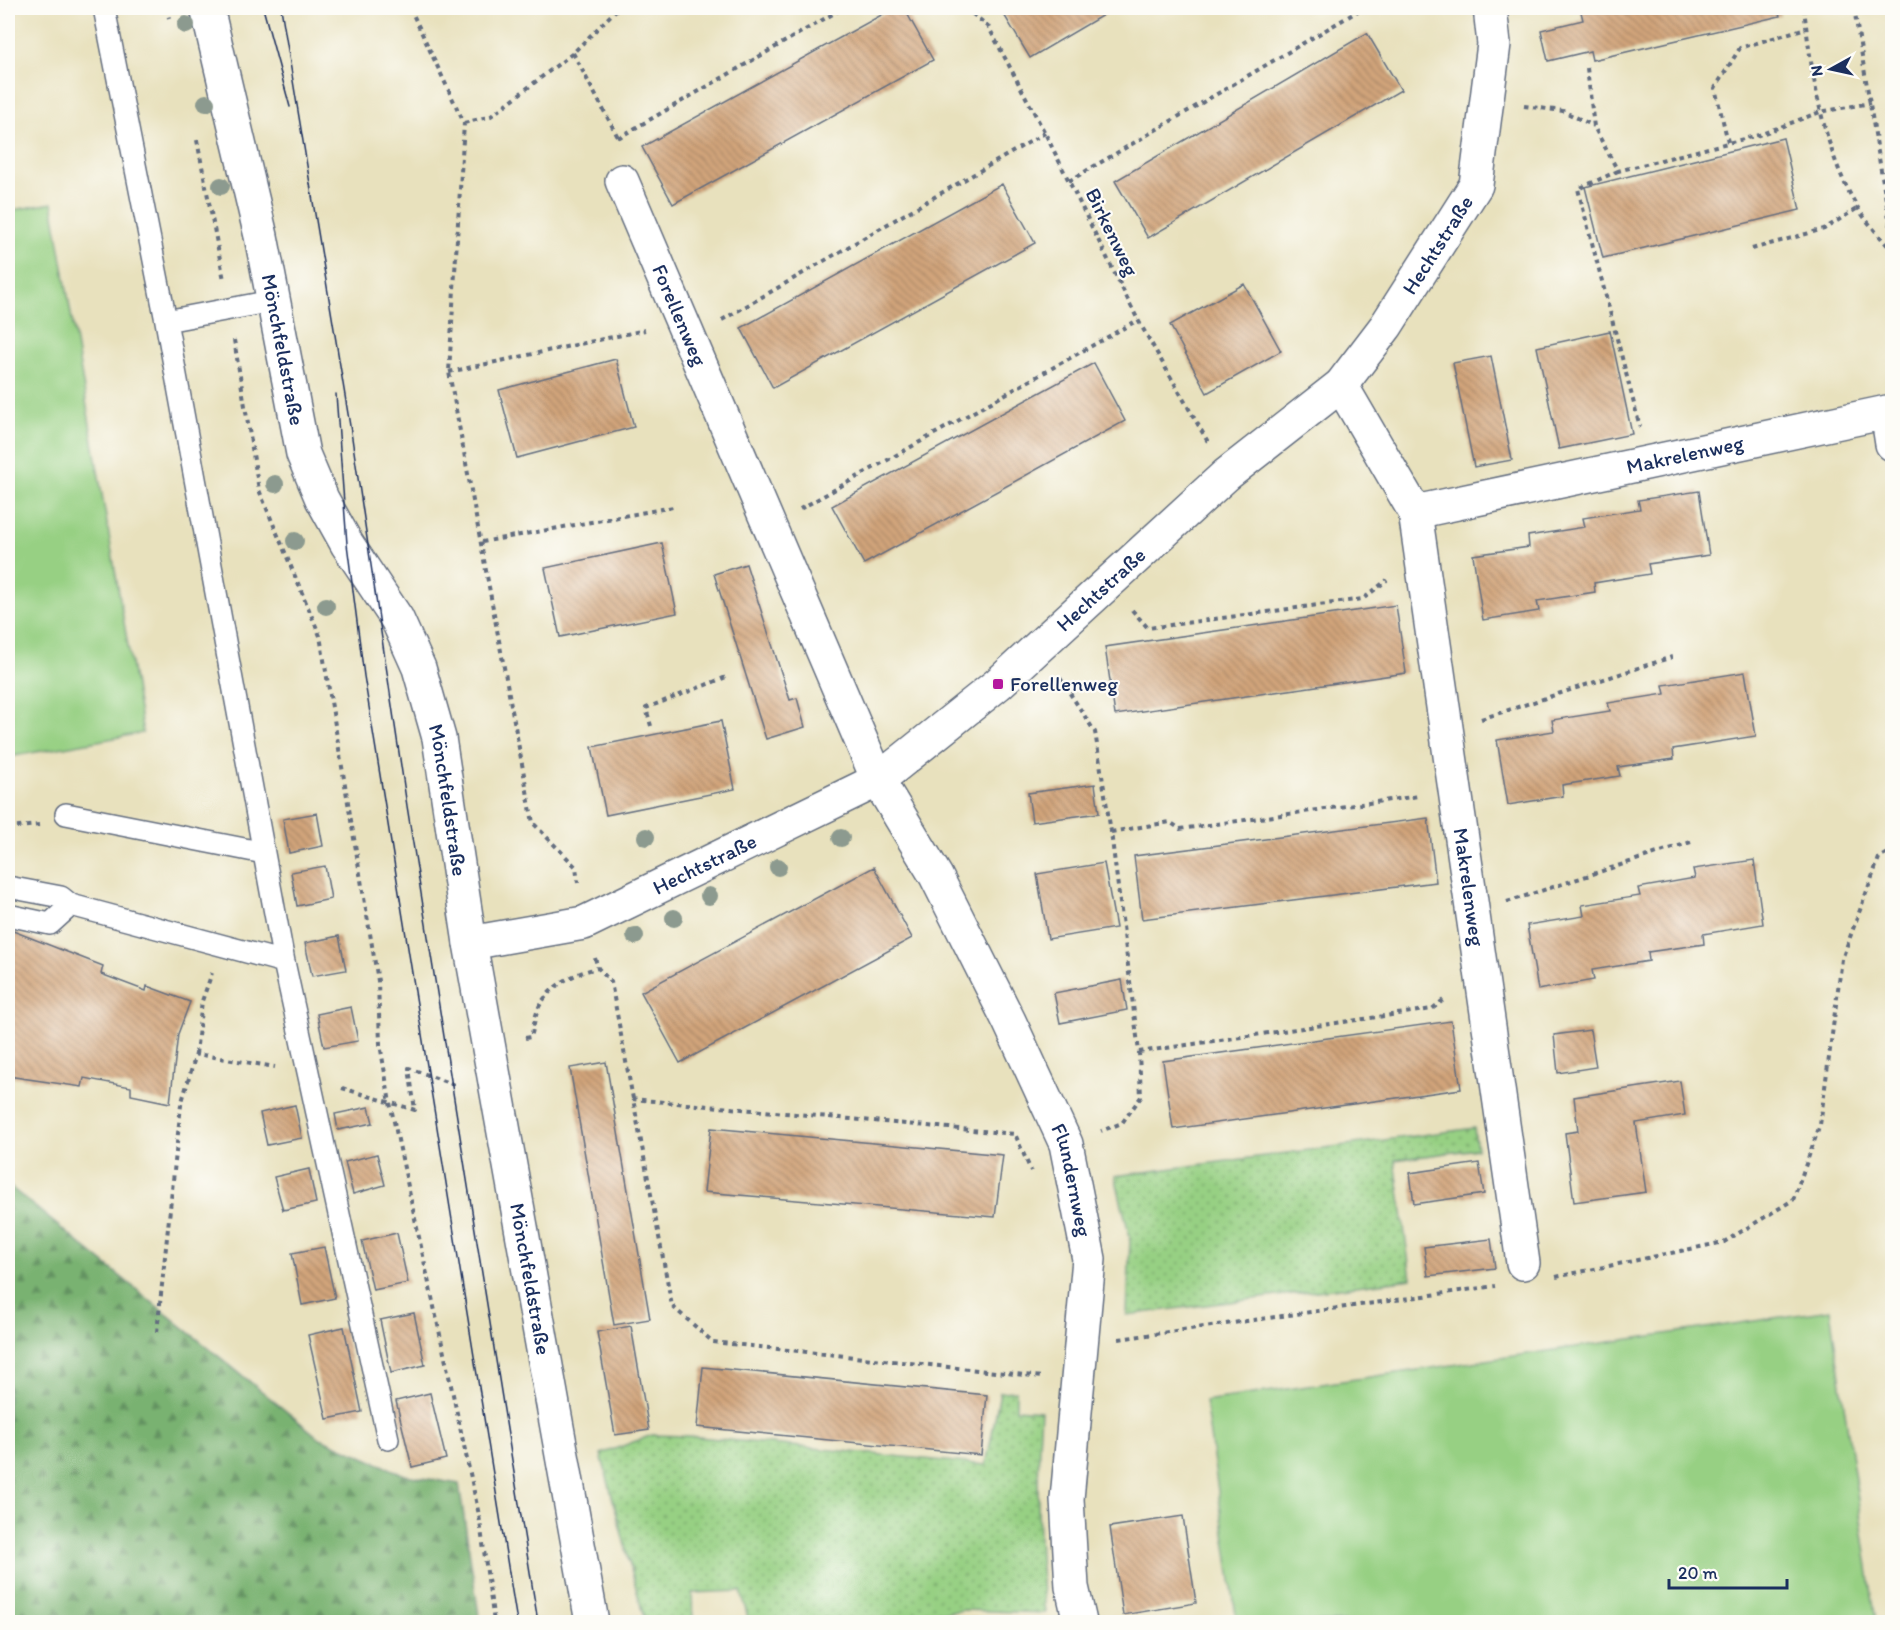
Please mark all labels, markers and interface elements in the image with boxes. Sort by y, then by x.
north arrow [1801,39,1861,99]
text: N [1806,64,1827,78]
street label: Birkenweg [1080,184,1145,280]
street label: Hechtstraße [1397,191,1478,299]
street label: Forellenweg [647,260,713,370]
street label: Mönchfeldstraße [257,272,310,427]
street label: Makrelenweg [1624,430,1746,479]
street label: Hechtstraße [1051,542,1151,636]
place label: Forellenweg [1010,671,1118,696]
marker: Forellenweg [991,677,1005,691]
street label: Mönchfeldstraße [424,721,473,878]
street label: Makrelenweg [1449,826,1490,948]
street label: Hechtstraße [648,828,761,900]
street label: Flundernweg [1046,1119,1097,1239]
street label: Mönchfeldstraße [505,1201,557,1357]
scale bar [1669,1552,1788,1590]
text: 20 m [1678,1562,1718,1584]

